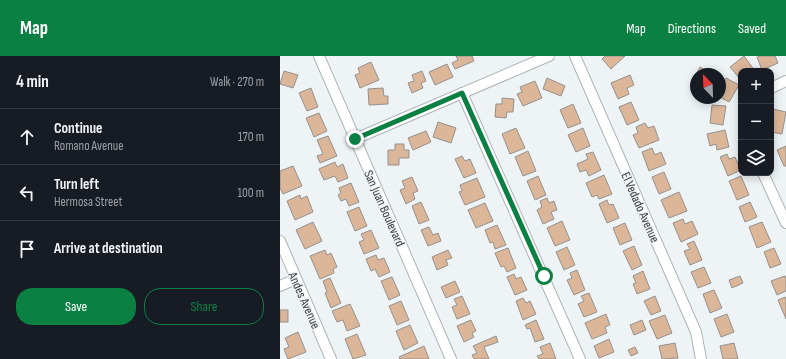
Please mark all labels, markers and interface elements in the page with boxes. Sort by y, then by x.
text: Map [20,17,48,40]
text: Map [626,20,646,37]
text: Directions [668,20,716,37]
text: Saved [738,20,766,37]
north arrow [690,68,726,104]
map controls [738,68,774,176]
button: + [738,68,774,104]
text: 4 min [16,72,49,92]
text: Walk · 270 m [210,74,264,90]
button: − [738,104,774,140]
text: Continue [54,119,103,138]
icon: ahead [16,126,38,148]
text: 170 m [238,129,264,145]
route end [346,130,364,148]
text: Romano Avenue [54,138,123,154]
button: layers [738,140,774,176]
street label: San Juan Boulevard [360,168,408,249]
street label: El Vedado Avenue [617,170,663,245]
text: Turn left [54,175,99,194]
icon: left [16,182,38,204]
text: 100 m [237,185,264,201]
text: Hermosa Street [54,194,122,210]
icon: arrive [16,238,38,260]
text: Arrive at destination [54,239,163,258]
route start [535,267,553,285]
street label: Andes Avenue [284,269,324,331]
button: Save [16,288,136,325]
button: Share [144,288,264,325]

